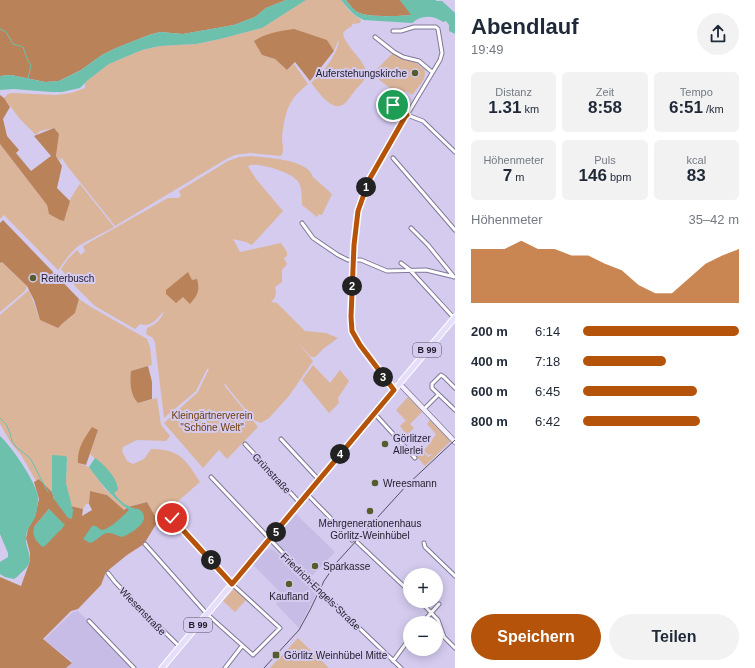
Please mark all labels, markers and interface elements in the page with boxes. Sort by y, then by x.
button: share [697,13,739,55]
text: Abendlauf [471,14,579,39]
text: 19:49 [471,42,504,57]
place label: Auferstehungskirche [316,68,407,79]
marker: Auferstehungskirche [410,68,420,78]
text: Distanz [495,86,532,98]
text: Zeit [596,86,614,98]
text: Tempo [680,86,713,98]
pin [376,88,410,122]
icon: arrive [382,94,404,116]
text: 1.31 [488,98,521,117]
text: 8:58 [588,98,622,117]
text: 6:51 [669,98,703,117]
text: km [521,103,539,115]
text: /km [703,103,724,115]
text: Höhenmeter [483,154,544,166]
text: Puls [594,154,616,166]
text: kcal [687,154,706,166]
text: 7 [503,166,512,185]
text: 146 [579,166,607,185]
text: 83 [687,166,706,185]
text: m [512,171,525,183]
text: bpm [607,171,631,183]
pin: 1 [356,177,376,197]
text: 1 [363,181,369,193]
text: Höhenmeter [471,212,543,227]
text: 35–42 m [688,212,739,227]
marker: Reiterbusch [28,273,38,283]
place label: Reiterbusch [41,273,94,284]
pin: 2 [342,276,362,296]
text: 2 [349,280,355,292]
text: 200 m [471,324,508,339]
text: 6:14 [535,324,560,339]
road number: B 99 [413,343,441,357]
text: 400 m [471,354,508,369]
text: 7:18 [535,354,560,369]
pin: 3 [373,367,393,387]
text: 3 [380,371,386,383]
text: 600 m [471,384,508,399]
text: 6:45 [535,384,560,399]
park label: Kleingärtnerverein "Schöne Welt" [171,410,253,433]
text: 800 m [471,414,508,429]
text: 6:42 [535,414,560,429]
place label: Görlitzer Allerlei [393,433,431,456]
marker: Görlitzer Allerlei [380,439,390,449]
pin: 4 [330,444,350,464]
text: 4 [337,448,343,460]
street label: Grünstraße [250,451,293,496]
marker: Wreesmann [370,478,380,488]
place label: Wreesmann [383,478,437,489]
pin [155,501,189,535]
marker: Mehrgenerationenhaus Görlitz-Weinhübel [365,506,375,516]
icon: check [161,507,183,529]
place label: Mehrgenerationenhaus Görlitz-Weinhübel [319,518,421,541]
pin: 5 [266,522,286,542]
text: 5 [273,526,279,538]
pin: 6 [201,550,221,570]
street label: Friedrich-Engels-Straße [279,551,363,632]
text: 6 [208,554,214,566]
marker: Sparkasse [310,561,320,571]
place label: Sparkasse [323,561,371,572]
map controls [403,568,443,656]
button: + [403,568,443,608]
marker: Kaufland [284,579,294,589]
street label: Wiesenstraße [117,585,168,638]
place label: Kaufland [269,591,309,602]
button: Speichern [471,614,601,660]
button: Teilen [609,614,739,660]
button: − [403,616,443,656]
road number: B 99 [184,618,212,632]
marker: Görlitz Weinhübel Mitte [271,650,281,660]
place label: Görlitz Weinhübel Mitte [284,650,388,661]

